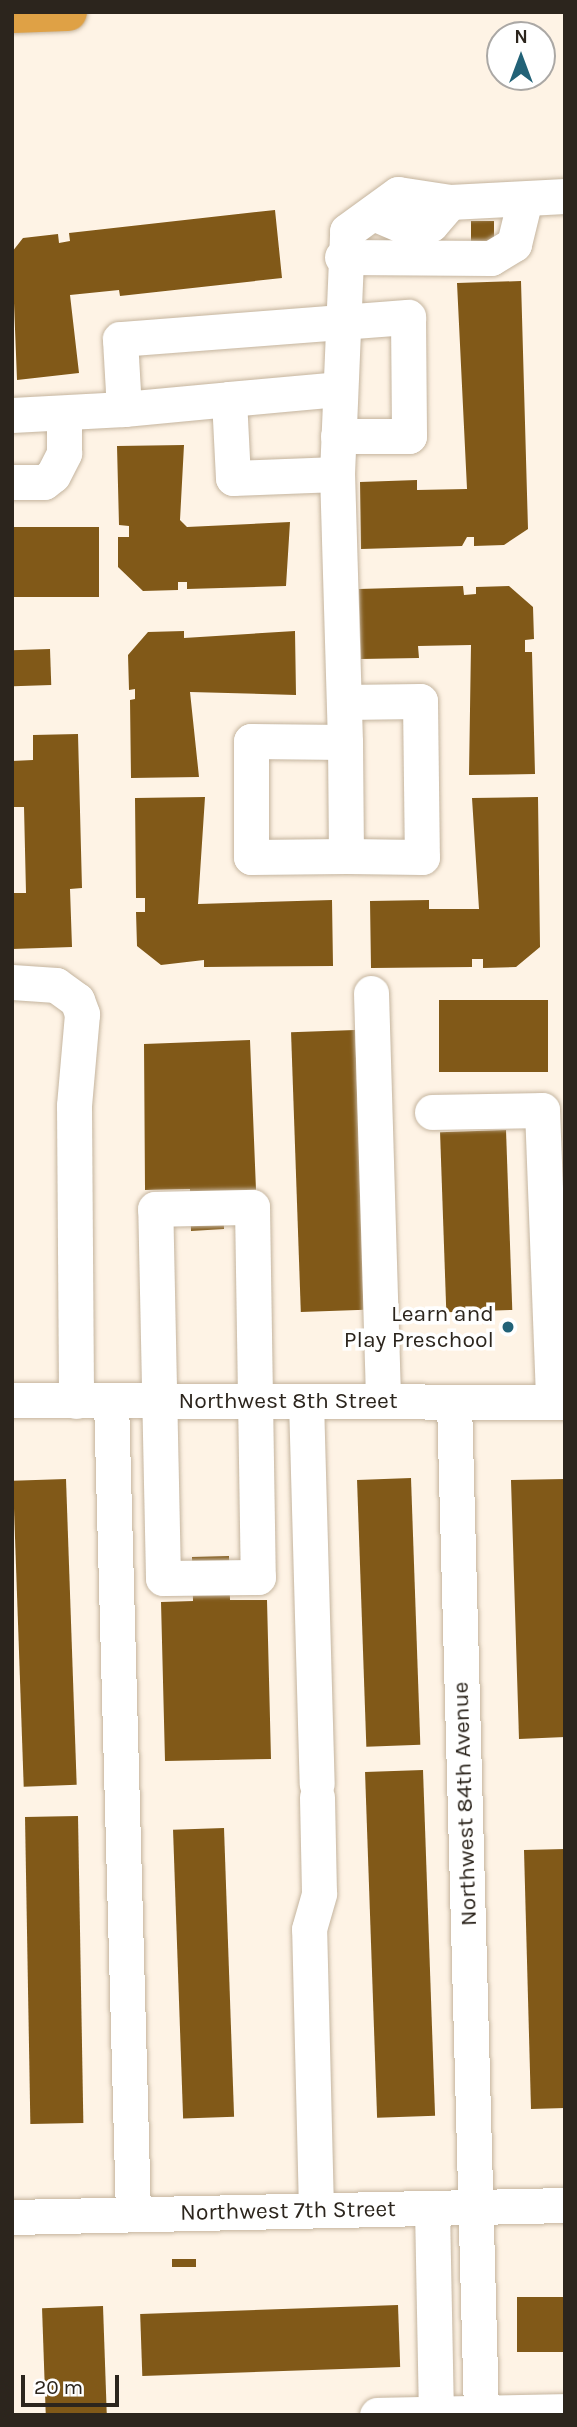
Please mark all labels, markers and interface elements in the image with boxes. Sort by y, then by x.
north arrow [486,21,556,91]
text: N [514,26,528,48]
place label: Learn and Play Preschool [344,1300,494,1354]
marker: Learn and Play Preschool [500,1319,516,1335]
street label: Northwest 8th Street [178,1387,398,1415]
street label: Northwest 84th Avenue [447,1681,483,1927]
street label: Northwest 7th Street [180,2195,396,2227]
scale bar [24,2360,122,2404]
text: 20 m [34,2375,83,2399]

